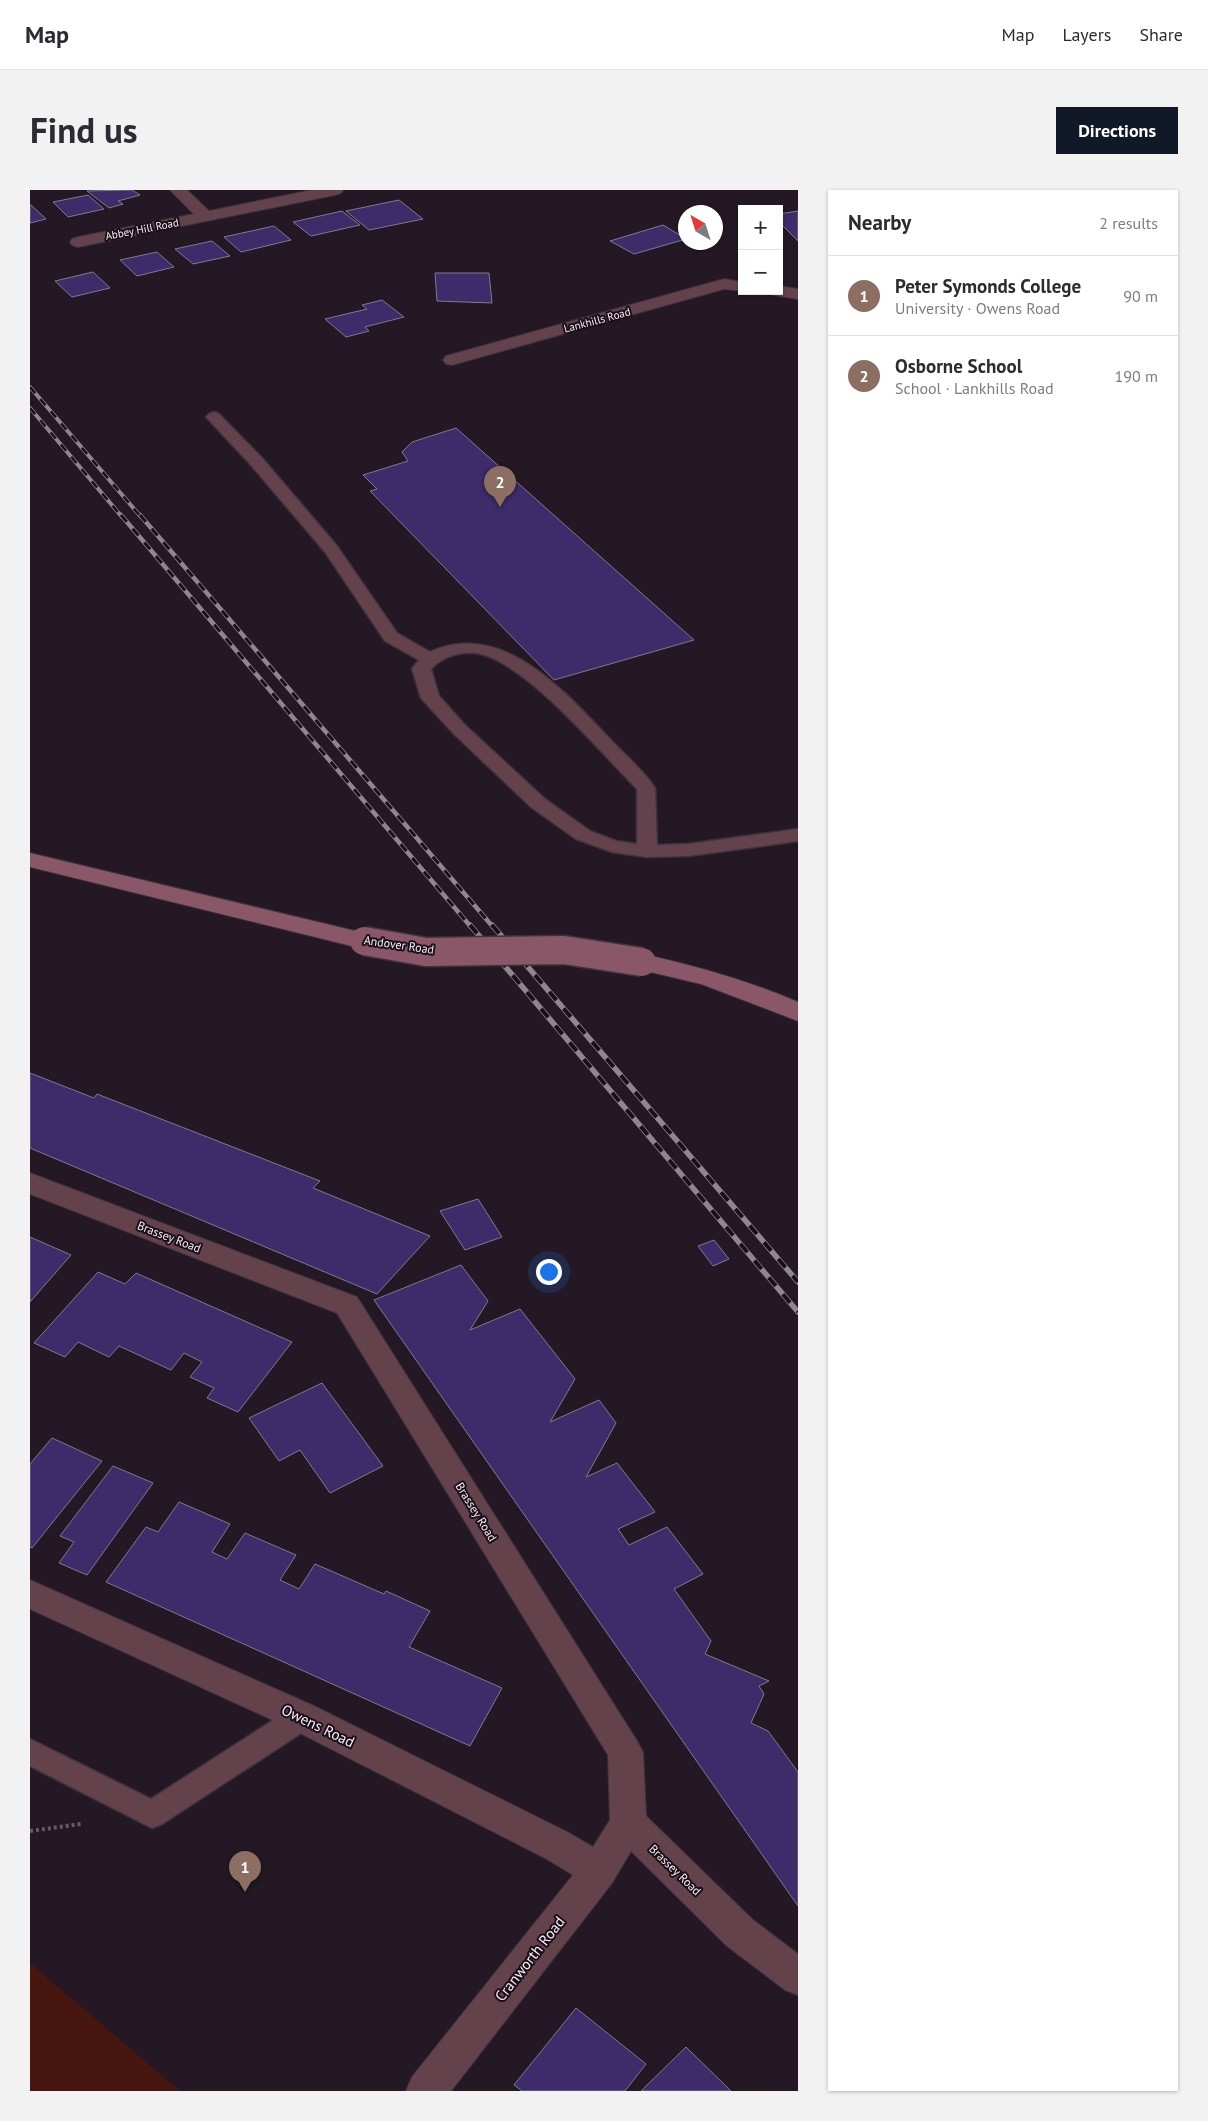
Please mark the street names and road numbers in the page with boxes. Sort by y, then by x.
street label: Abbey Hill Road [104,215,180,243]
street label: Lankhills Road [562,304,632,336]
street label: Andover Road [363,932,435,957]
street label: Brassey Road [135,1218,203,1255]
street label: Brassey Road [452,1479,500,1544]
street label: Owens Road [279,1700,358,1751]
street label: Brassey Road [646,1841,705,1898]
street label: Cranworth Road [491,1912,569,2005]

